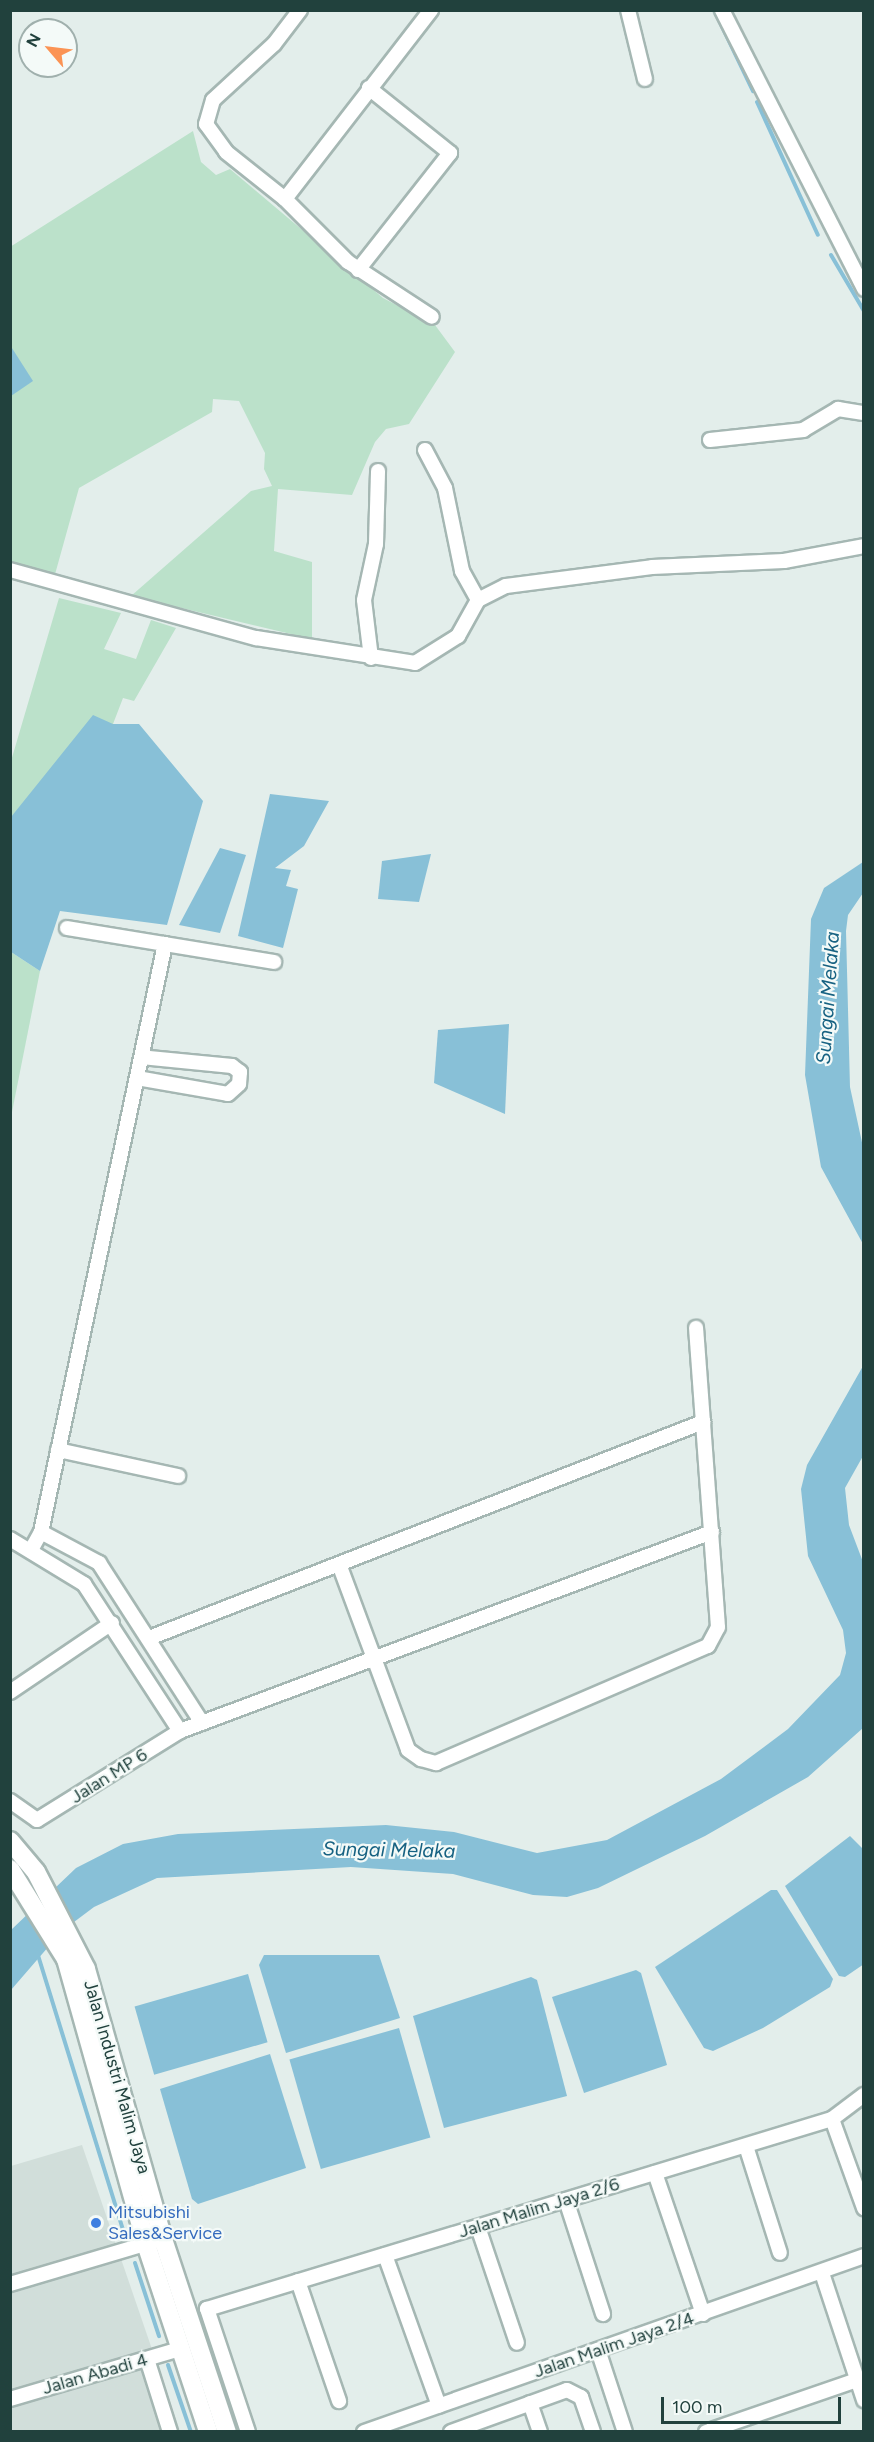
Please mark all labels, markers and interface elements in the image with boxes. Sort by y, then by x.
north arrow [18,18,78,78]
text: N [22,30,45,50]
water label: Sungai Melaka [811,931,845,1065]
street label: Jalan MP 6 [67,1744,151,1808]
water label: Sungai Melaka [322,1837,456,1863]
street label: Jalan Industri Malim Jaya [79,1978,155,2176]
street label: Jalan Malim Jaya 2/6 [456,2173,622,2243]
place label: Mitsubishi Sales&Service [108,2202,222,2244]
marker: Mitsubishi Sales&Service [89,2216,103,2230]
street label: Jalan Malim Jaya 2/4 [531,2307,697,2383]
street label: Jalan Abadi 4 [40,2349,150,2399]
scale bar [664,2385,844,2423]
text: 100 m [672,2396,722,2418]

